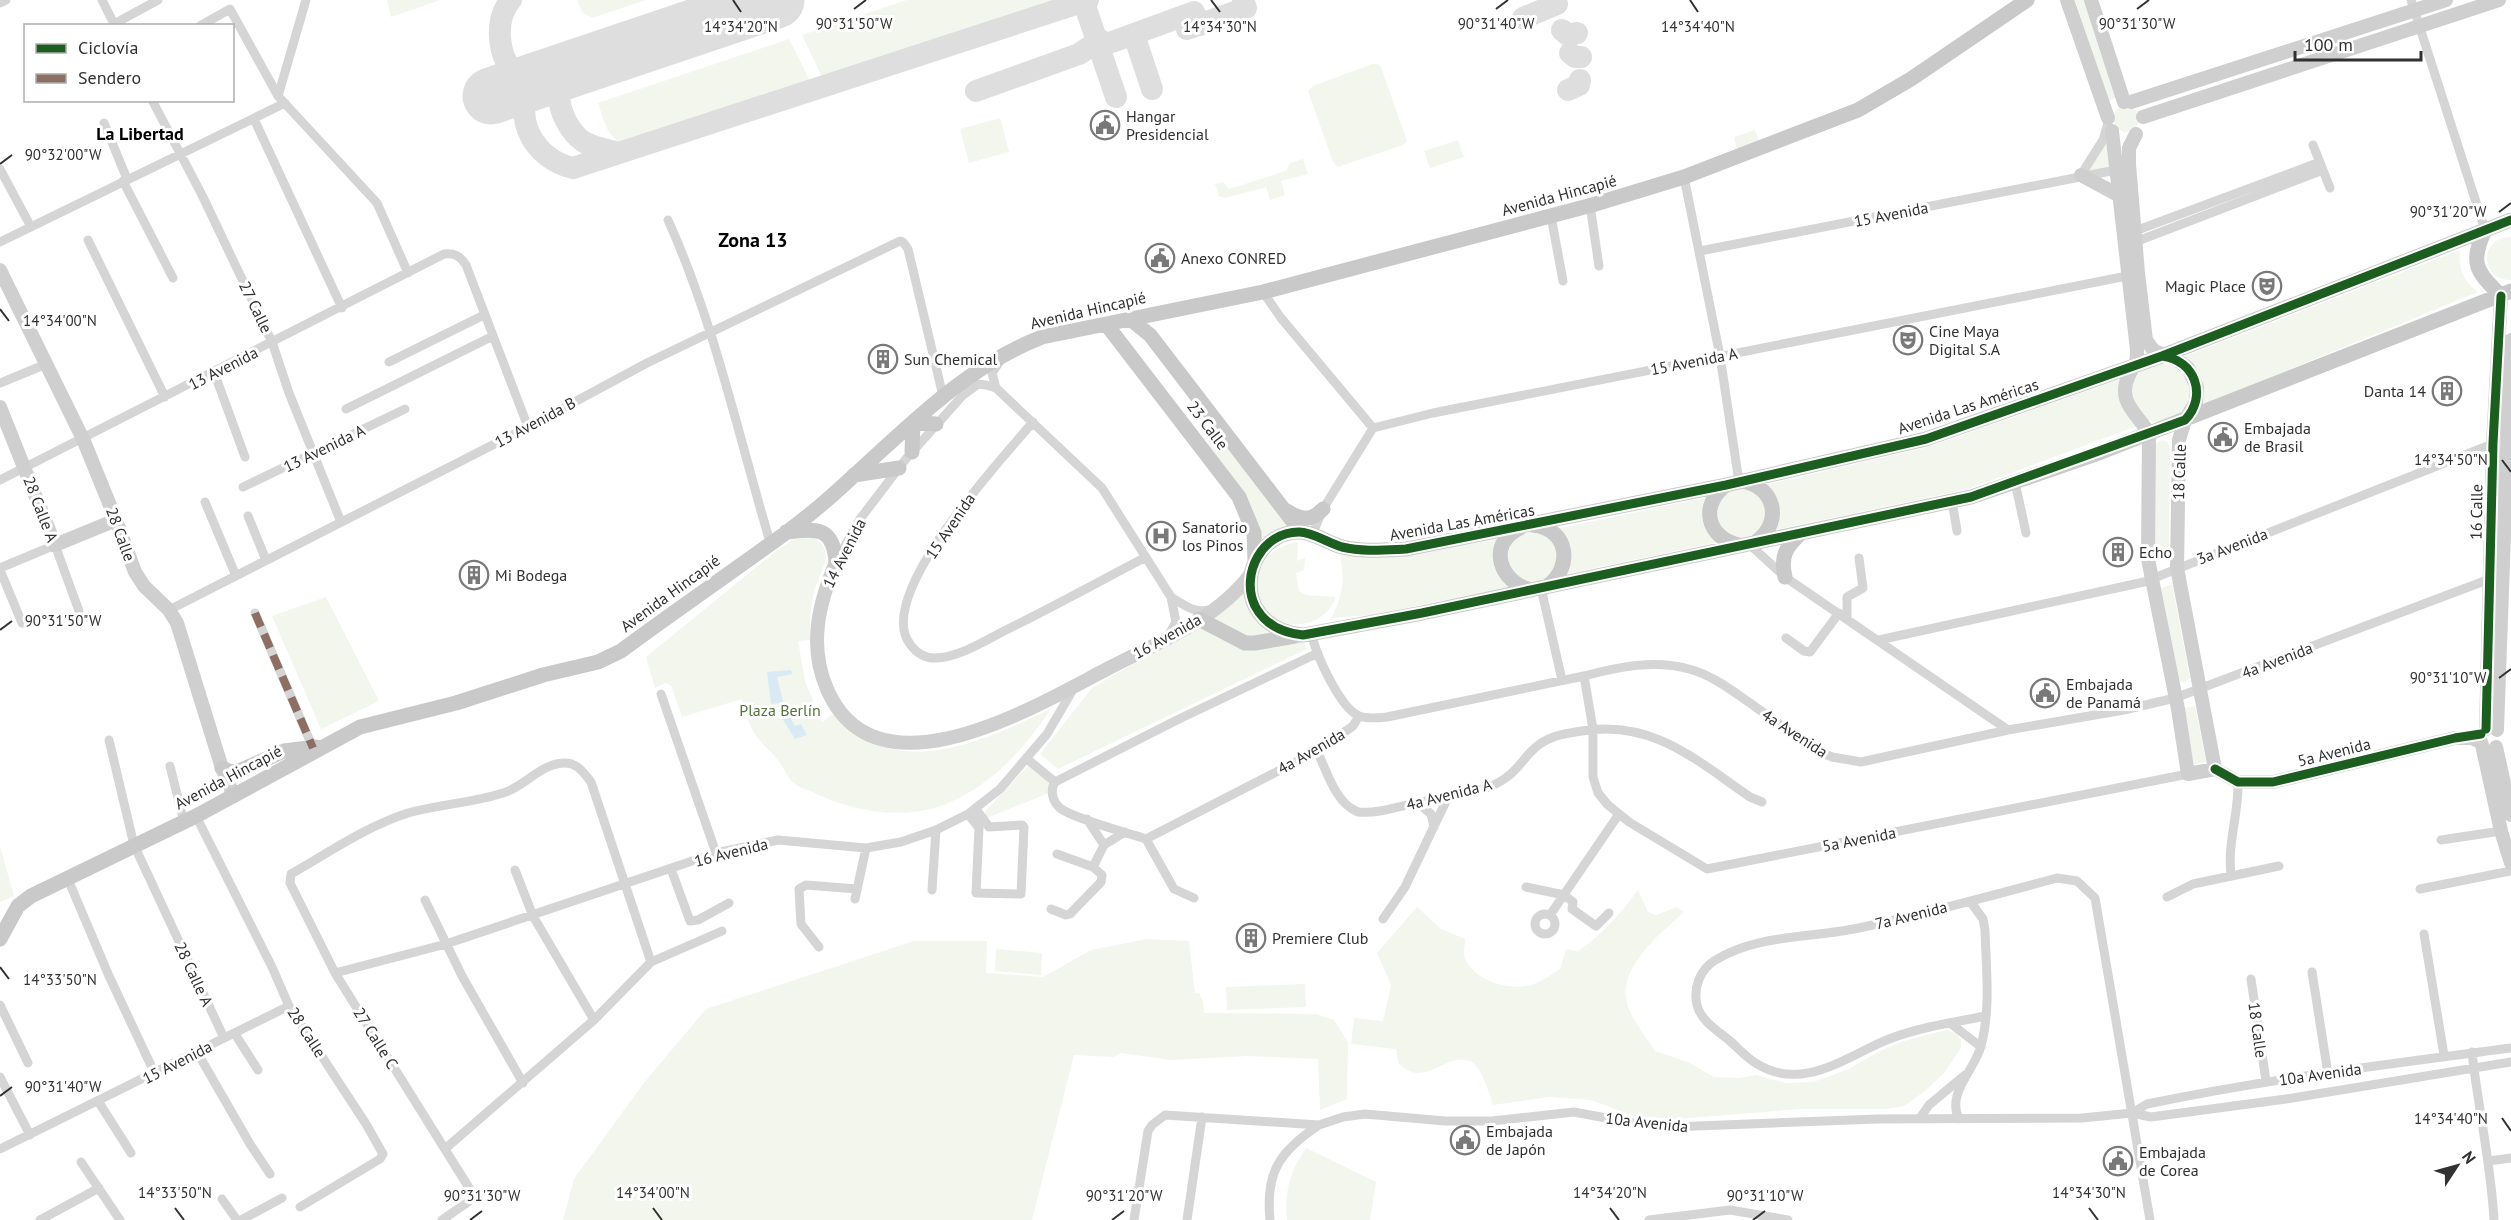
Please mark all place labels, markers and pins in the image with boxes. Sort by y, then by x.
place label: Hangar Presidencial [1126,106,1209,144]
public building icon: Hangar Presidencial [1089,109,1121,141]
public building icon: Anexo CONRED [1144,242,1176,274]
place label: Anexo CONRED [1181,248,1287,268]
theatre icon: Magic Place [2251,270,2283,302]
place label: Magic Place [2165,276,2246,296]
place label: Cine Maya Digital S.A [1929,321,2001,359]
theatre icon: Cine Maya Digital S.A [1892,324,1924,356]
building icon: Sun Chemical [867,343,899,375]
place label: Sun Chemical [904,349,998,369]
building icon: Danta 14 [2431,375,2463,407]
place label: Danta 14 [2364,381,2426,401]
place label: Embajada de Brasil [2244,418,2311,456]
public building icon: Embajada de Brasil [2207,421,2239,453]
place label: Sanatorio los Pinos [1182,517,1247,555]
hospital icon: Sanatorio los Pinos [1145,520,1177,552]
building icon: Echo [2102,536,2134,568]
place label: Echo [2139,542,2172,562]
building icon: Mi Bodega [458,559,490,591]
place label: Mi Bodega [495,565,567,585]
place label: Embajada de Panamá [2066,674,2141,712]
public building icon: Embajada de Panamá [2029,677,2061,709]
building icon: Premiere Club [1235,922,1267,954]
place label: Premiere Club [1272,928,1368,948]
place label: Embajada de Japón [1486,1121,1553,1159]
public building icon: Embajada de Japón [1449,1124,1481,1156]
place label: Embajada de Corea [2139,1142,2206,1180]
public building icon: Embajada de Corea [2102,1145,2134,1177]

